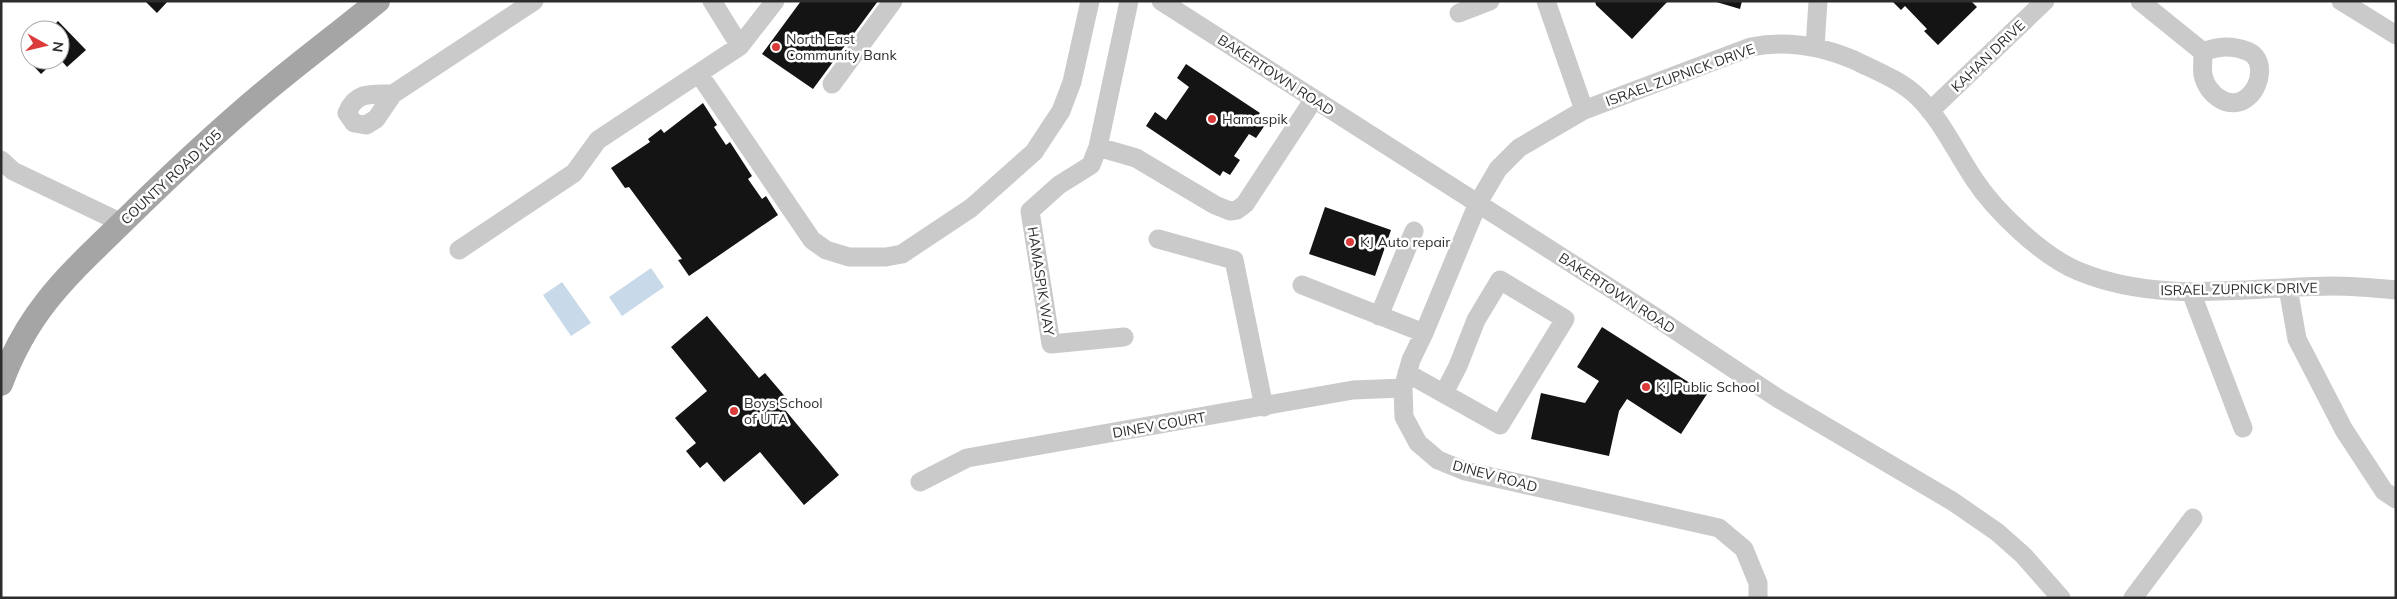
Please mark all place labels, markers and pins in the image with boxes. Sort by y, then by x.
place label: North East Community Bank [786,30,897,64]
marker: North East Community Bank [770,41,782,53]
place label: Hamaspik [1222,110,1288,128]
marker: Hamaspik [1206,113,1218,125]
place label: KJ Auto repair [1360,233,1451,251]
marker: KJ Auto repair [1344,236,1356,248]
place label: KJ Public School [1656,378,1759,396]
marker: KJ Public School [1640,381,1652,393]
place label: Boys School of UTA [744,394,822,428]
marker: Boys School of UTA [728,405,740,417]

